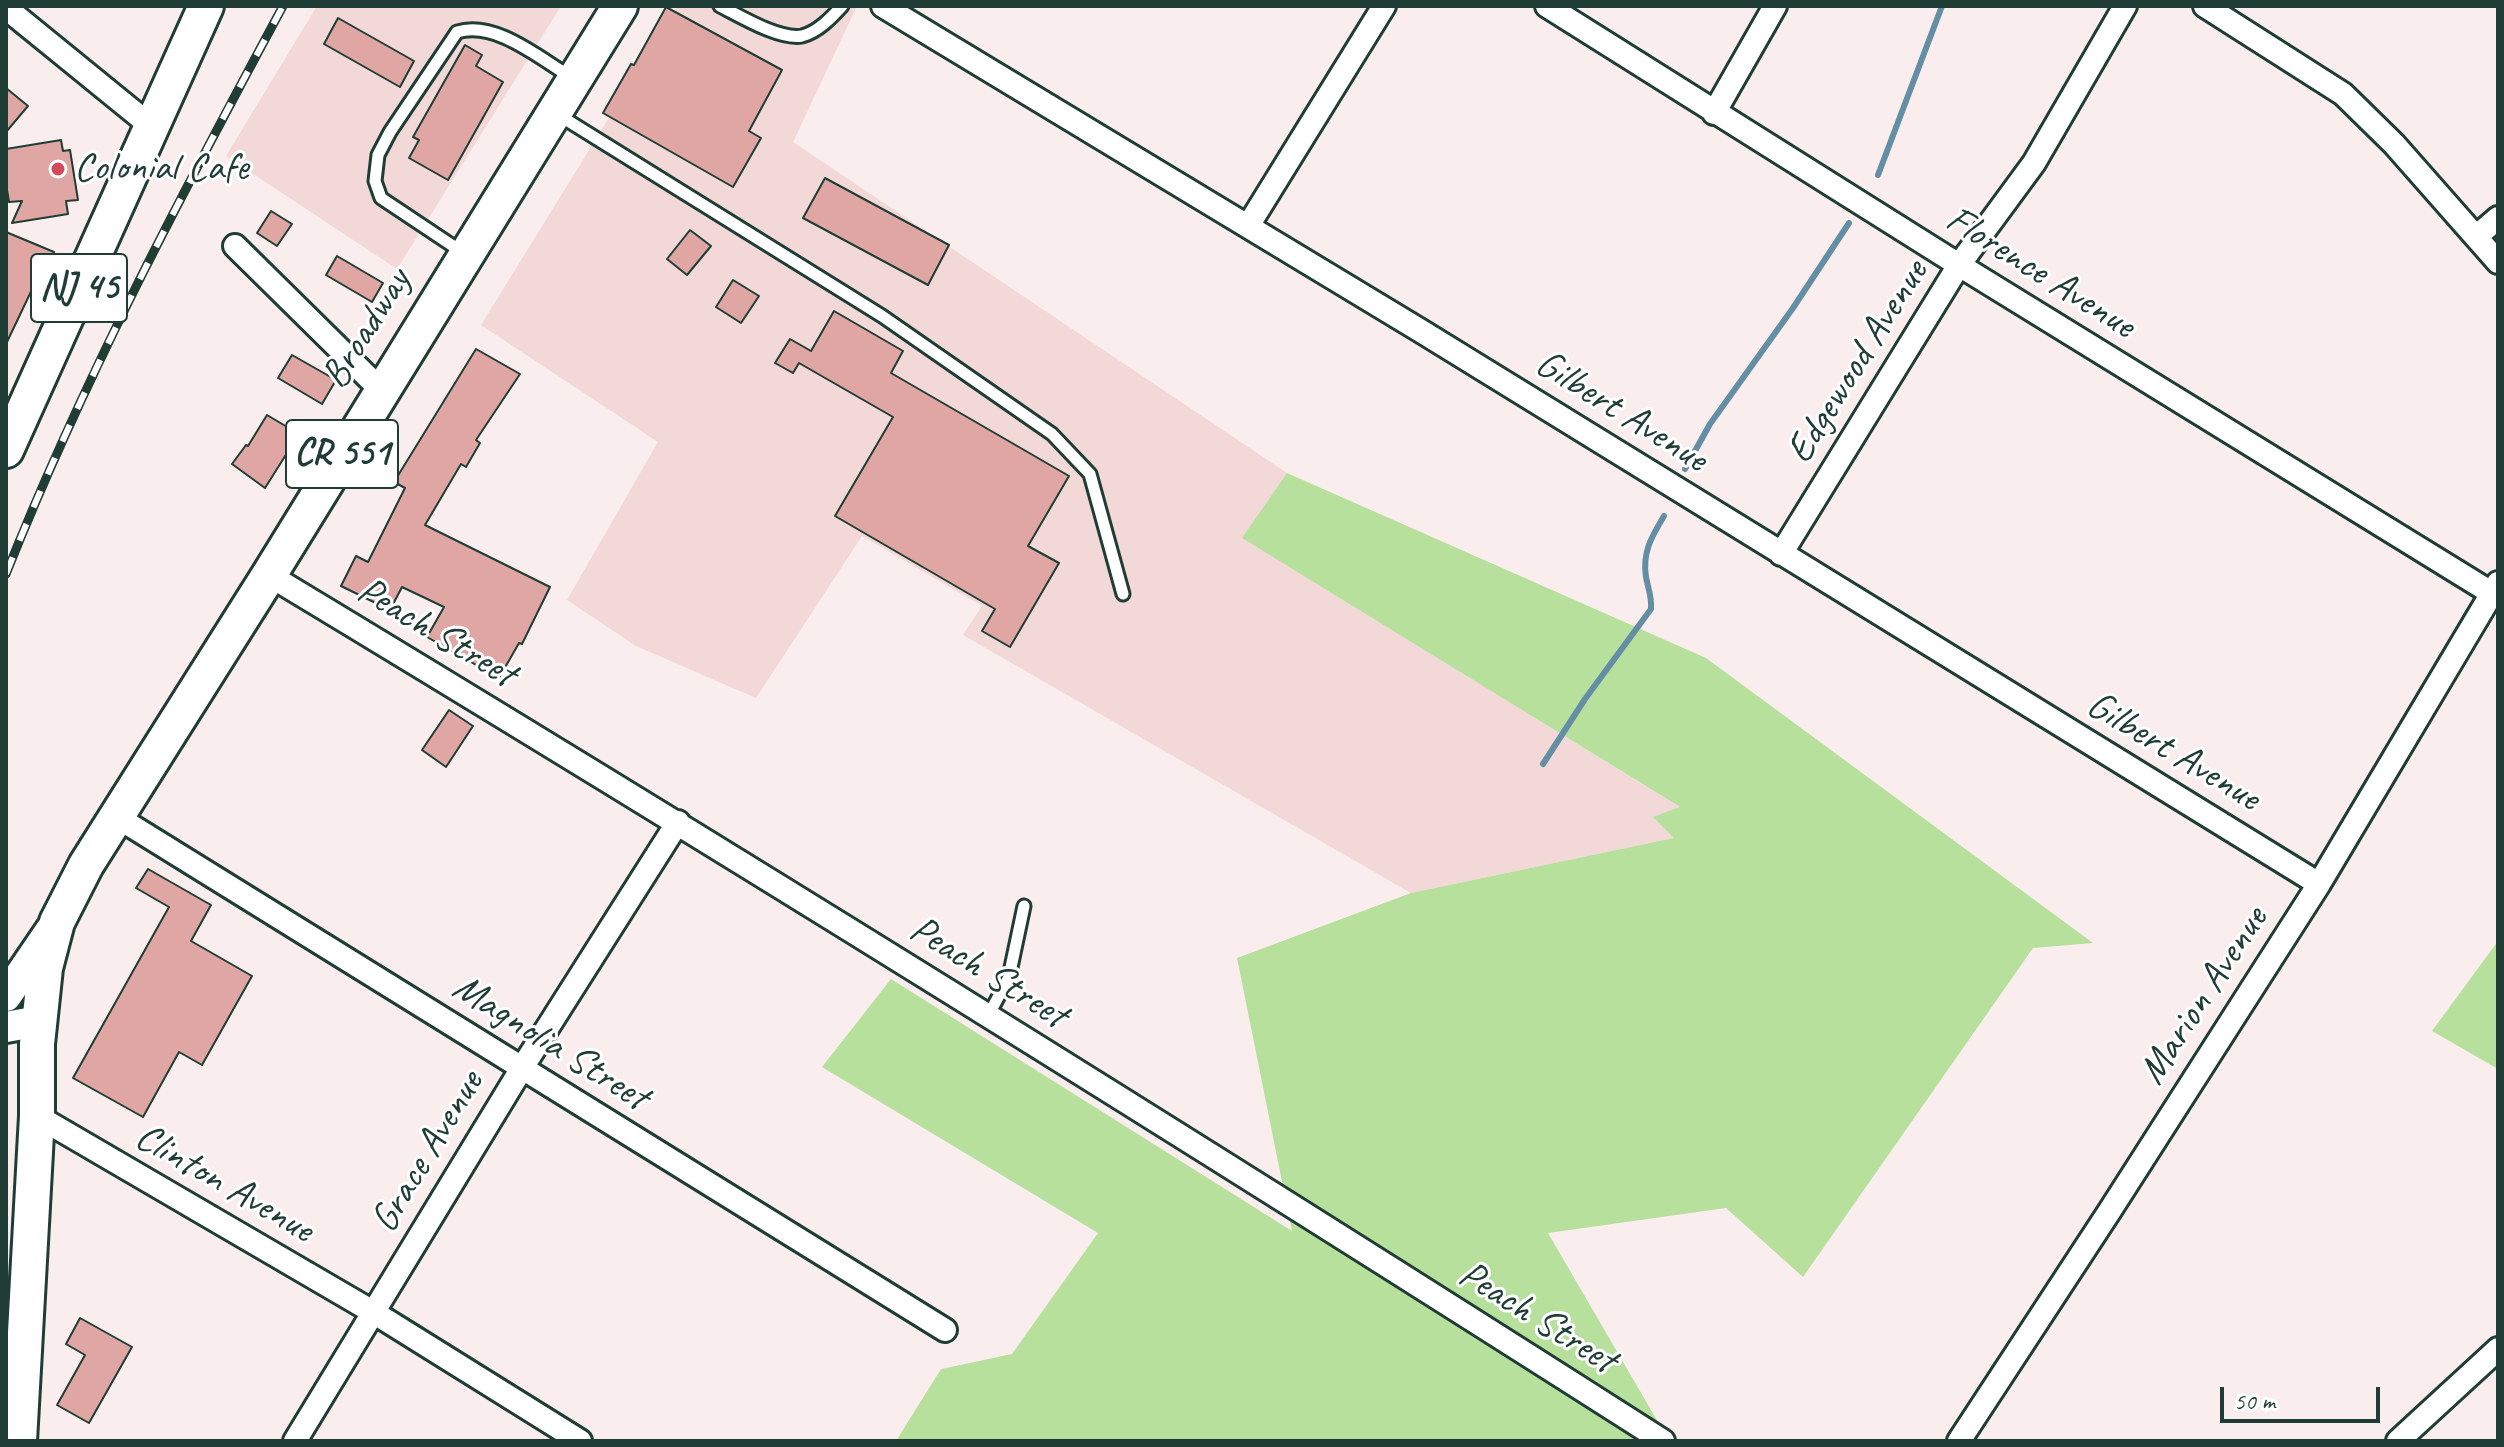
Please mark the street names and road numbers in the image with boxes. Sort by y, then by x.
street label: Florence Avenue [1937,196,2143,350]
street label: Edgewood Avenue [1777,252,1939,472]
road number: NJ 45 [31,254,127,322]
street label: Broadway [312,260,422,398]
street label: Gilbert Avenue [1526,340,1716,484]
road number: CR 551 [286,420,398,488]
street label: Peach Street [348,567,524,699]
street label: Gilbert Avenue [2078,682,2268,822]
street label: Marion Avenue [2129,898,2279,1094]
street label: Peach Street [901,906,1075,1040]
street label: Magnolia Street [444,964,656,1122]
street label: Grace Avenue [361,1063,495,1241]
street label: Clinton Avenue [126,1114,322,1254]
street label: Peach Street [1450,1251,1624,1385]

